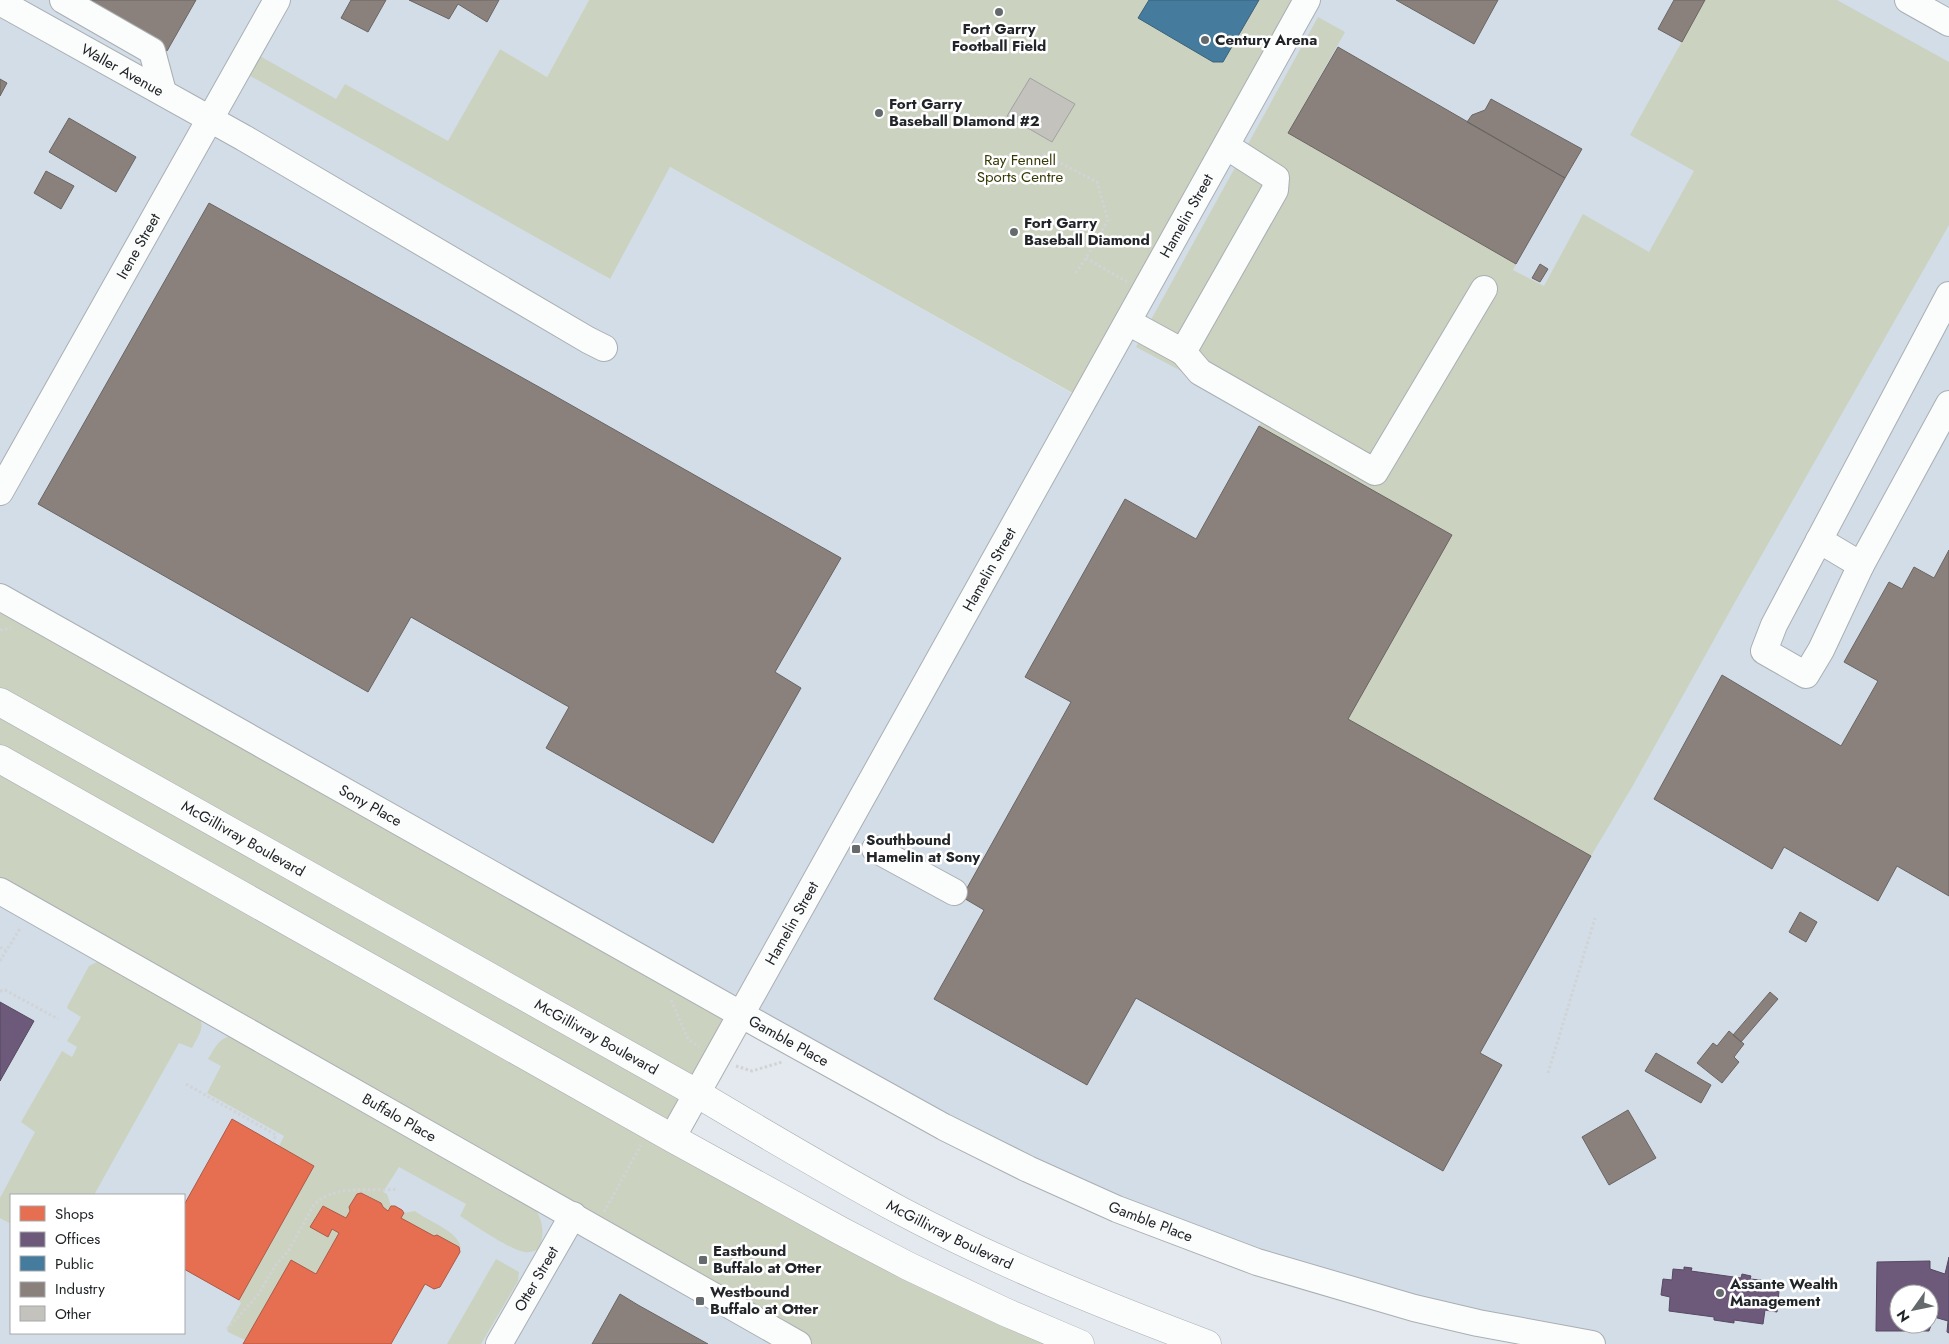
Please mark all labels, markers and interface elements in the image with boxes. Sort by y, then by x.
marker: Fort Garry Football Field [993,6,1005,18]
place label: Fort Garry Football Field [952,18,1046,57]
place label: Century Arena [1215,29,1317,51]
marker: Century Arena [1199,34,1211,46]
street label: Waller Avenue [77,38,168,102]
place label: Fort Garry Baseball DIamond #2 [889,93,1040,132]
marker: Fort Garry Baseball DIamond #2 [873,107,885,119]
park label: Ray Fennell Sports Centre [977,149,1063,188]
street label: Hamelin Street [1154,170,1219,262]
street label: Irene Street [111,209,166,283]
place label: Fort Garry Baseball Diamond [1024,212,1150,251]
marker: Fort Garry Baseball Diamond [1008,226,1020,238]
street label: Hamelin Street [957,523,1022,615]
street label: Sony Place [335,779,406,832]
street label: McGillivray Boulevard [177,795,309,882]
place label: Southbound Hamelin at Sony [866,829,980,868]
marker: Southbound Hamelin at Sony [850,843,862,855]
street label: Hamelin Street [760,877,824,969]
street label: McGillivray Boulevard [531,993,662,1080]
street label: Gamble Place [745,1010,833,1072]
street label: Buffalo Place [358,1088,441,1148]
legend [10,1194,185,1334]
street label: McGillivray Boulevard [882,1194,1017,1275]
street label: Gamble Place [1105,1196,1196,1248]
text: Shops [55,1203,94,1225]
text: Offices [55,1228,100,1250]
place label: Eastbound Buffalo at Otter [713,1240,822,1279]
street label: Otter Street [509,1242,564,1316]
text: Public [55,1253,94,1275]
marker: Eastbound Buffalo at Otter [697,1254,709,1266]
place label: Assante Wealth Management [1729,1273,1838,1312]
text: Industry [55,1278,105,1300]
place label: Westbound Buffalo at Otter [710,1281,819,1320]
north arrow [1889,1284,1939,1334]
marker: Assante Wealth Management [1714,1287,1726,1299]
marker: Westbound Buffalo at Otter [694,1295,706,1307]
text: Other [55,1303,92,1325]
text: N [1892,1306,1915,1326]

